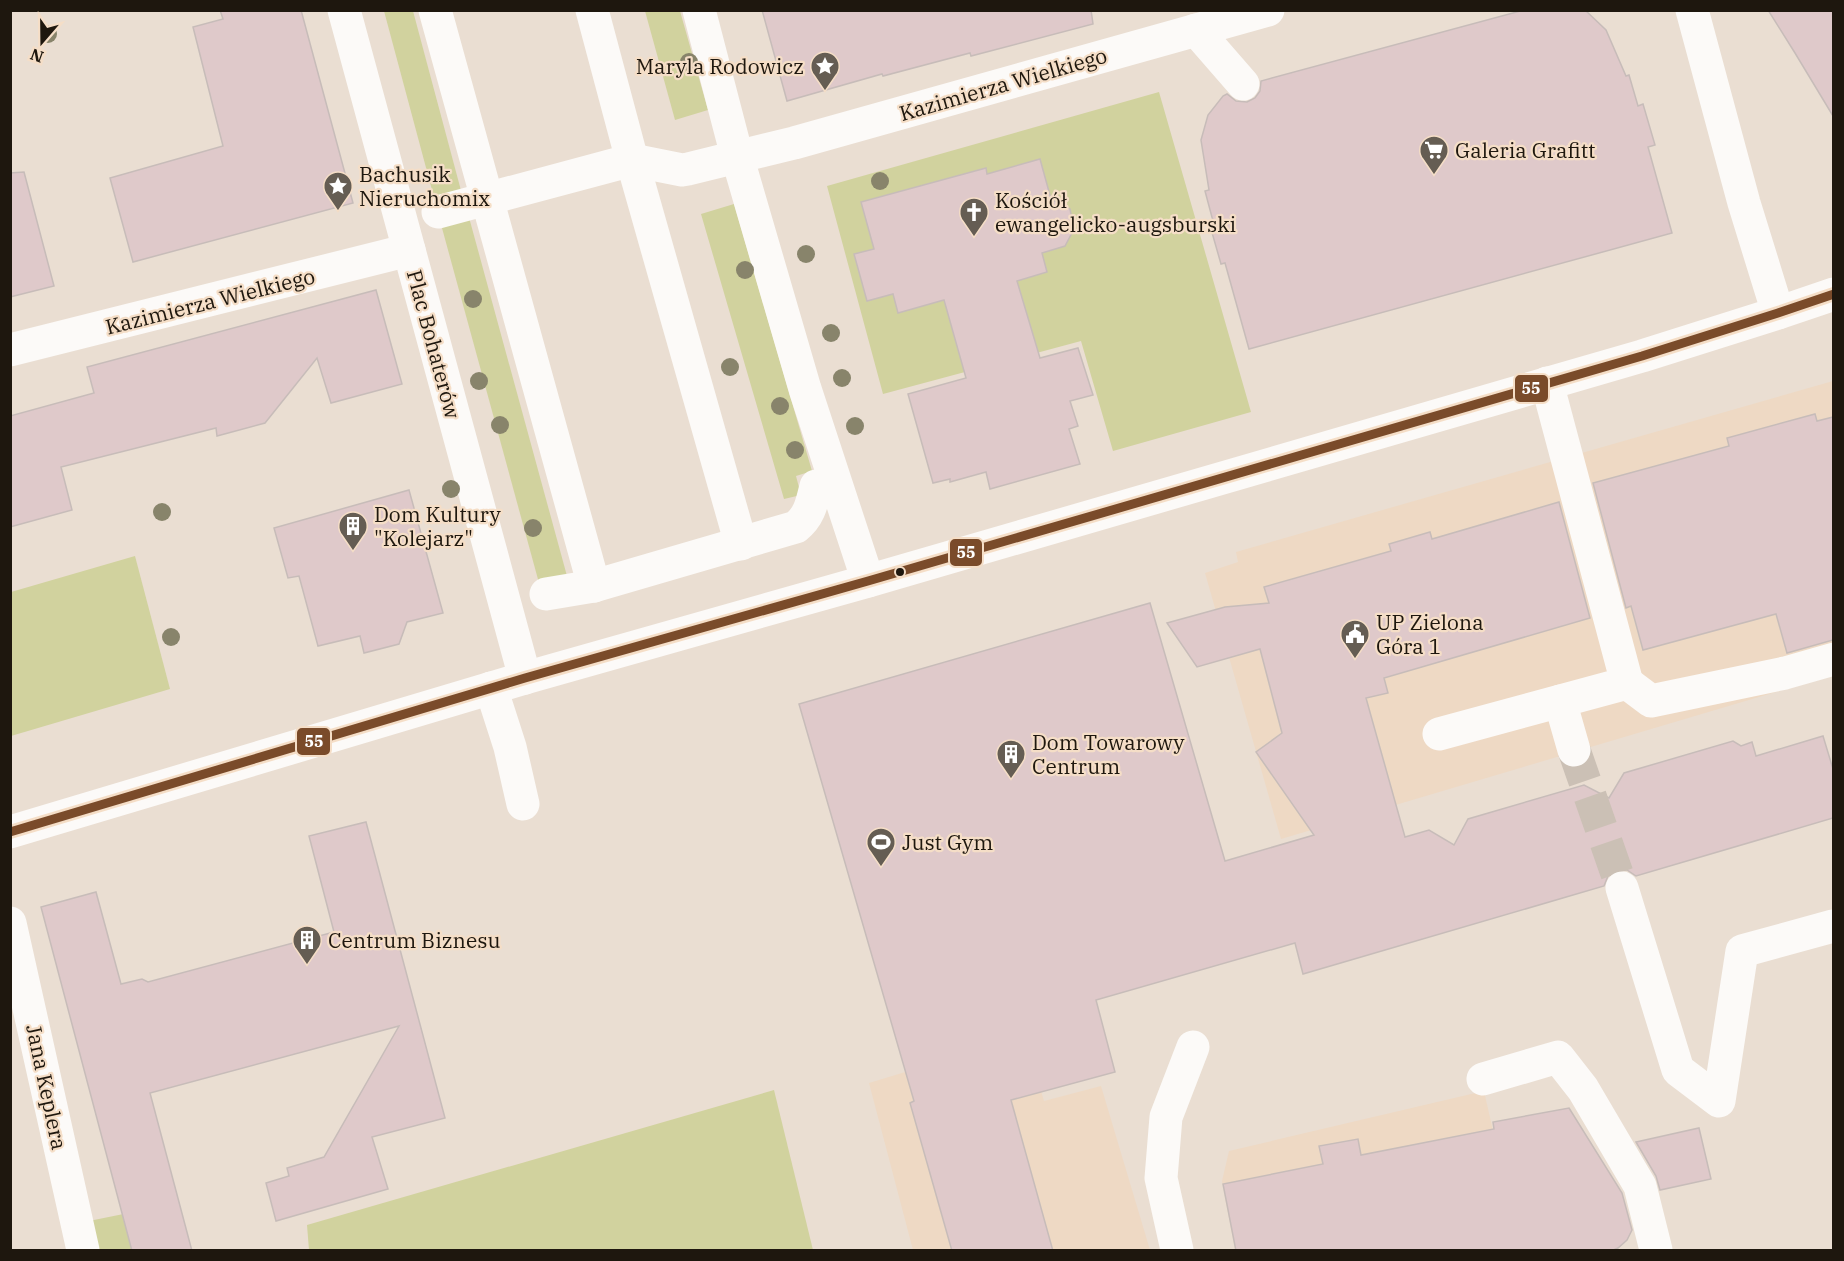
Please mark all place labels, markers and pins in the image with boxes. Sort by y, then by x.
place icon: Maryla Rodowicz [809,50,841,92]
place label: Maryla Rodowicz [636,52,804,80]
supermarket icon: Galeria Grafitt [1418,134,1450,176]
place label: Galeria Grafitt [1455,136,1595,164]
place label: Bachusik Nieruchomix [359,160,490,212]
place icon: Bachusik Nieruchomix [322,170,354,212]
place label: Kościół ewangelicko-augsburski [995,186,1236,238]
church icon: Kościół ewangelicko-augsburski [958,196,990,238]
place label: Dom Kultury "Kolejarz" [374,500,502,552]
building icon: Dom Kultury "Kolejarz" [337,510,369,552]
unlabelled marker [894,566,906,578]
place label: UP Zielona Góra 1 [1376,608,1484,660]
public building icon: UP Zielona Góra 1 [1339,618,1371,660]
place label: Dom Towarowy Centrum [1032,728,1185,780]
building icon: Dom Towarowy Centrum [995,738,1027,780]
sports icon: Just Gym [865,826,897,868]
place label: Just Gym [902,828,993,856]
building icon: Centrum Biznesu [291,924,323,966]
place label: Centrum Biznesu [328,926,500,954]

